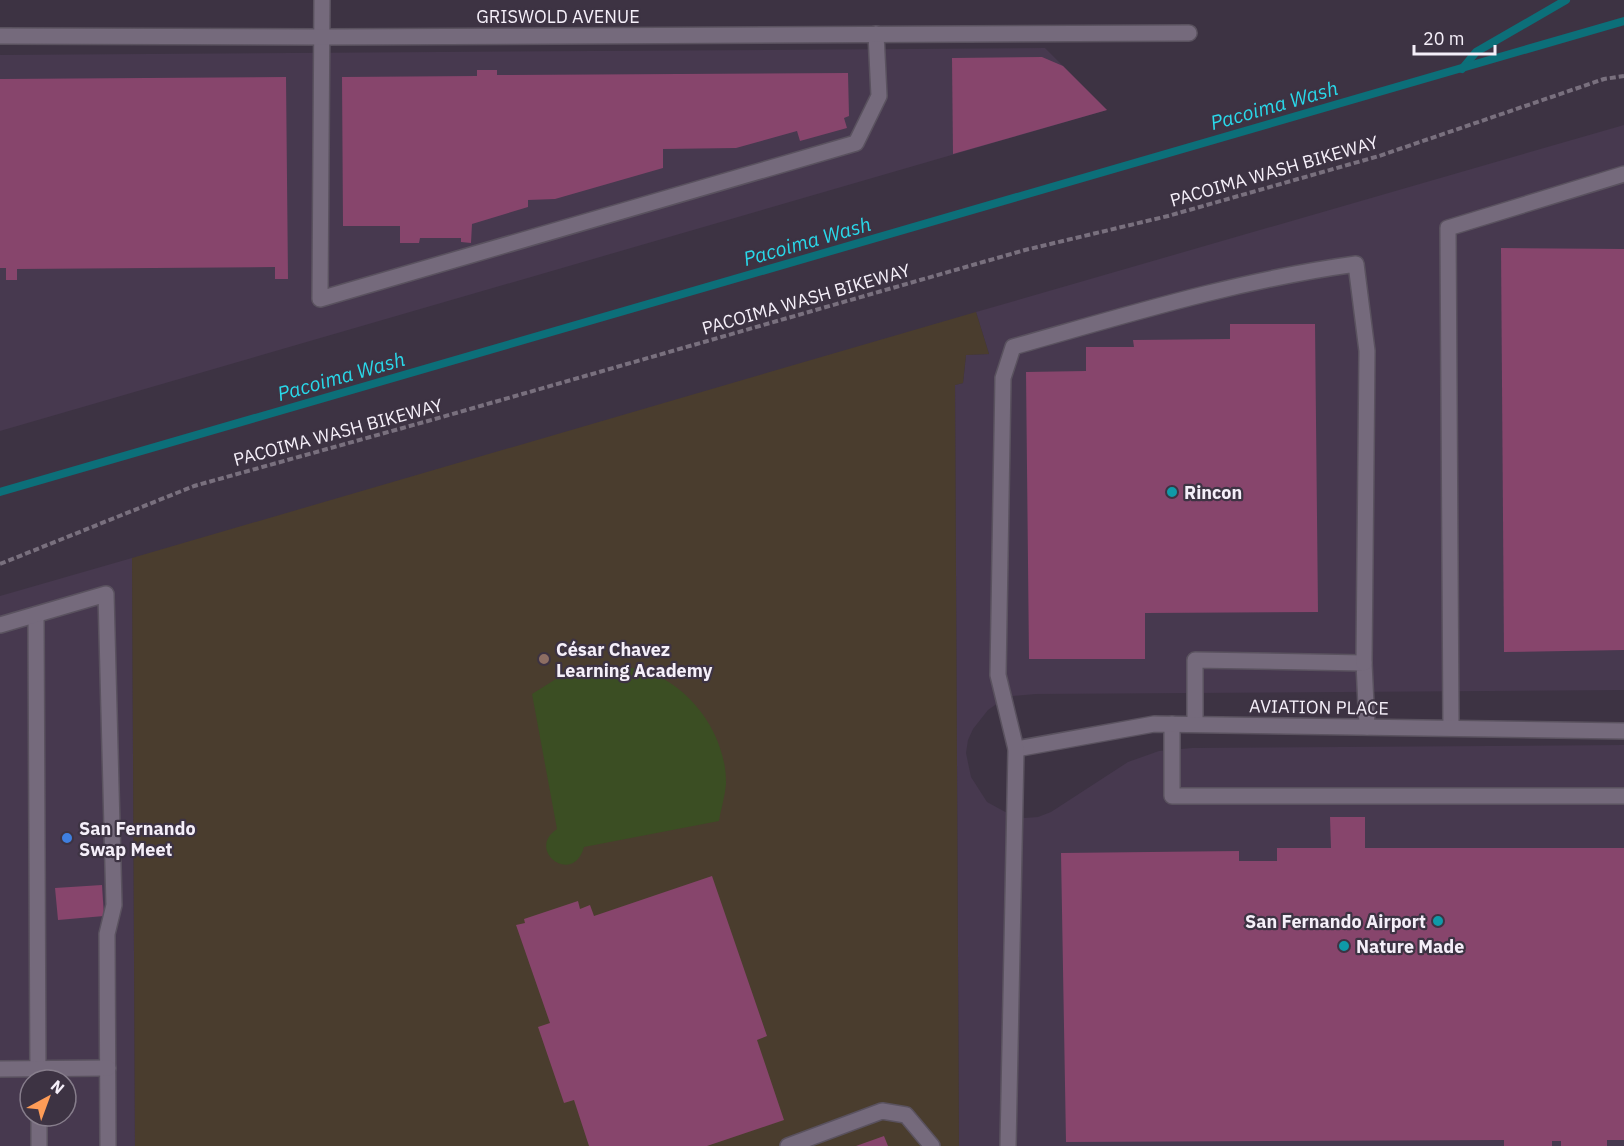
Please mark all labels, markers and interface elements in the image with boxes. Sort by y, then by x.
street label: GRISWOLD AVENUE [476,5,640,28]
scale bar [1414,18,1495,56]
text: 20 m [1423,27,1465,50]
water label: Pacoima Wash [1207,74,1341,136]
street label: PACOIMA WASH BIKEWAY [1167,130,1381,212]
water label: Pacoima Wash [740,210,874,272]
street label: PACOIMA WASH BIKEWAY [699,258,913,340]
water label: Pacoima Wash [274,345,408,407]
street label: PACOIMA WASH BIKEWAY [231,393,445,471]
place label: Rincon [1184,481,1242,504]
marker: Rincon [1165,485,1179,499]
place label: César Chavez Learning Academy [556,638,713,682]
marker: César Chavez Learning Academy [537,652,551,666]
street label: AVIATION PLACE [1249,694,1389,720]
place label: San Fernando Swap Meet [79,817,196,861]
marker: San Fernando Swap Meet [60,831,74,845]
place label: San Fernando Airport [1245,910,1426,933]
marker: San Fernando Airport [1431,914,1445,928]
place label: Nature Made [1356,935,1464,958]
marker: Nature Made [1337,939,1351,953]
north arrow [18,1068,78,1128]
text: N [47,1075,69,1098]

